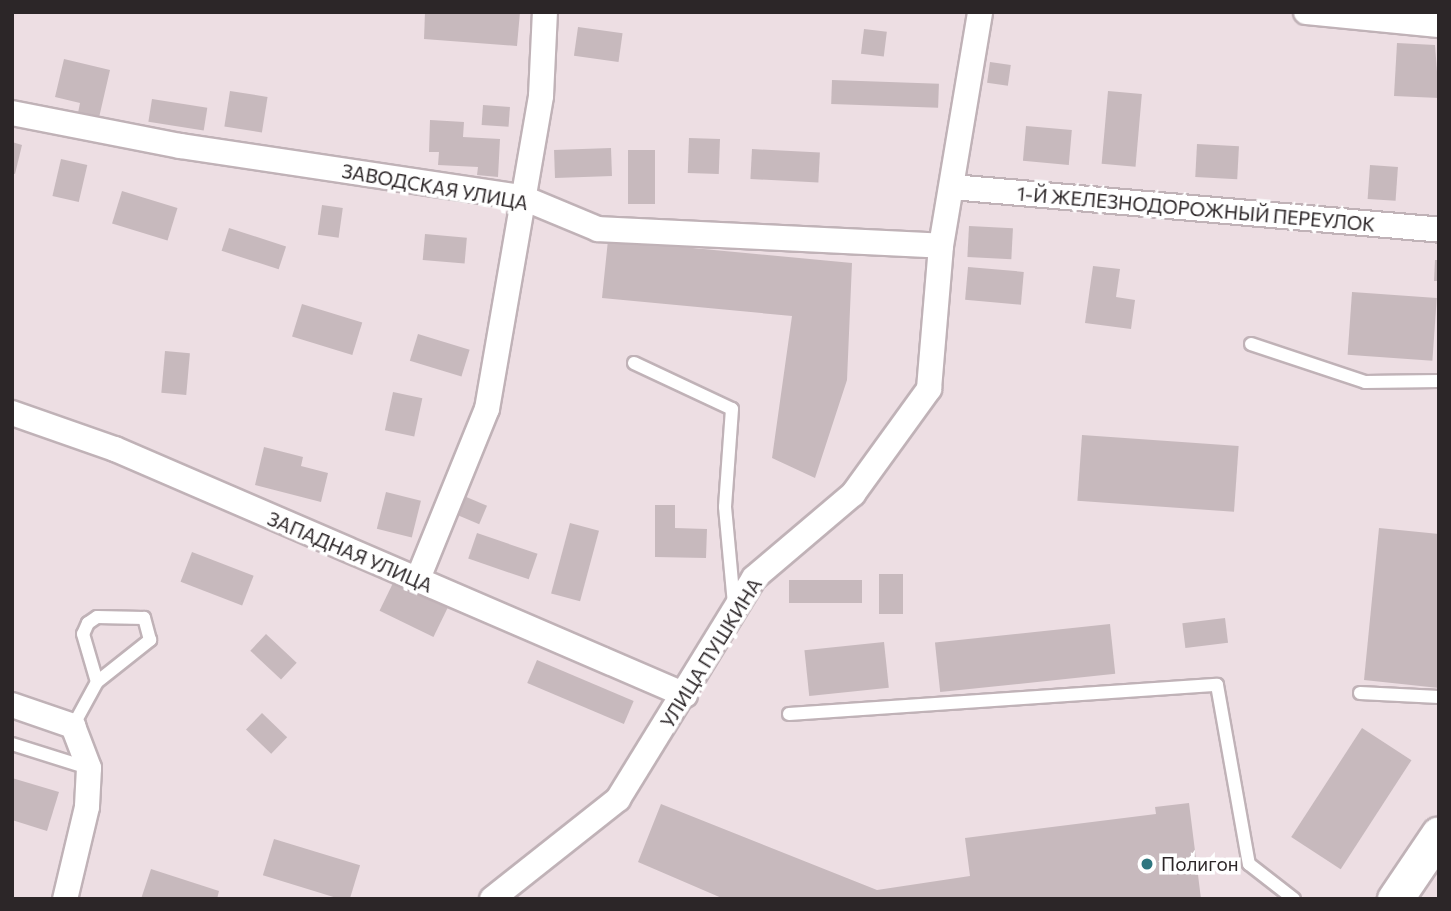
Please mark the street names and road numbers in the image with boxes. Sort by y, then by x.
street label: ЗАВОДСКАЯ УЛИЦА [340,159,530,215]
street label: 1-Й ЖЕЛЕЗНОДОРОЖНЫЙ ПЕРЕУЛОК [1016,182,1376,236]
street label: ЗАПАДНАЯ УЛИЦА [264,507,436,597]
street label: УЛИЦА ПУШКИНА [656,574,766,732]

